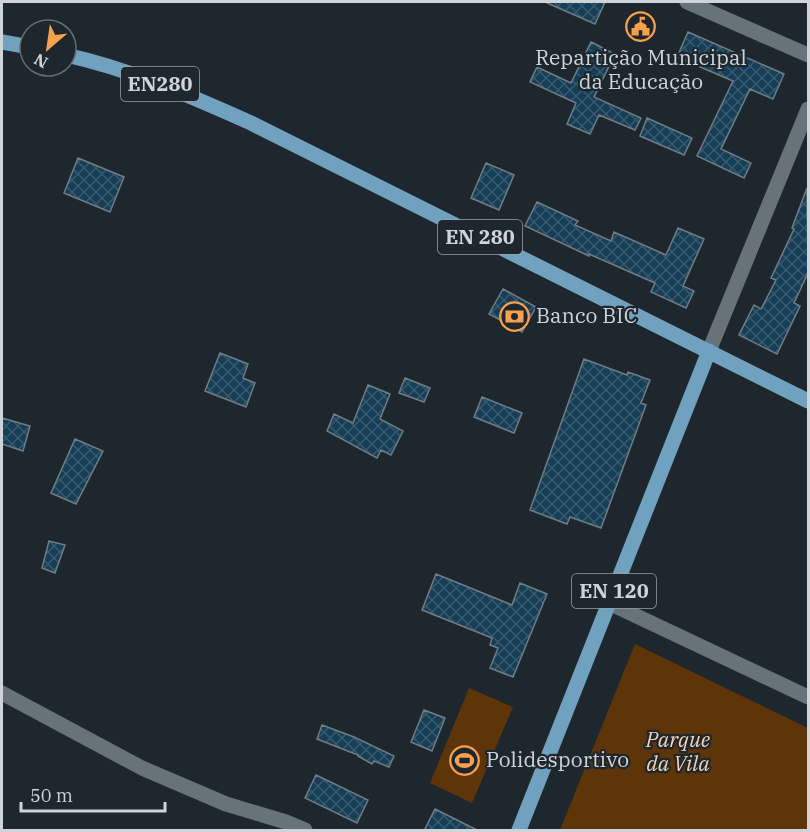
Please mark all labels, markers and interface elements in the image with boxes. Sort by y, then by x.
public building icon: Repartição Municipal da Educação [625,11,657,43]
north arrow [18,18,78,78]
place label: Repartição Municipal da Educação [535,43,747,95]
text: N [30,49,51,73]
road number: EN280 [121,67,199,101]
road number: EN 280 [438,220,522,254]
bank icon: Banco BIC [499,300,531,332]
place label: Banco BIC [536,301,637,329]
road number: EN 120 [572,574,656,608]
park label: Parque da Vila [645,725,711,777]
sports icon: Polidesportivo [449,744,481,776]
place label: Polidesportivo [486,745,629,773]
scale bar [21,775,165,813]
text: 50 m [30,784,73,807]

